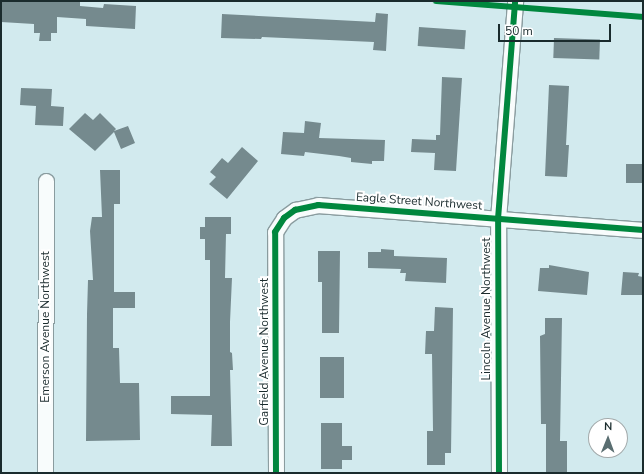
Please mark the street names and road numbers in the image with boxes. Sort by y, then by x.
street label: Eagle Street Northwest [355,190,483,214]
street label: Lincoln Avenue Northwest [480,237,494,381]
street label: Emerson Avenue Northwest [39,251,53,403]
street label: Garfield Avenue Northwest [258,278,272,426]

